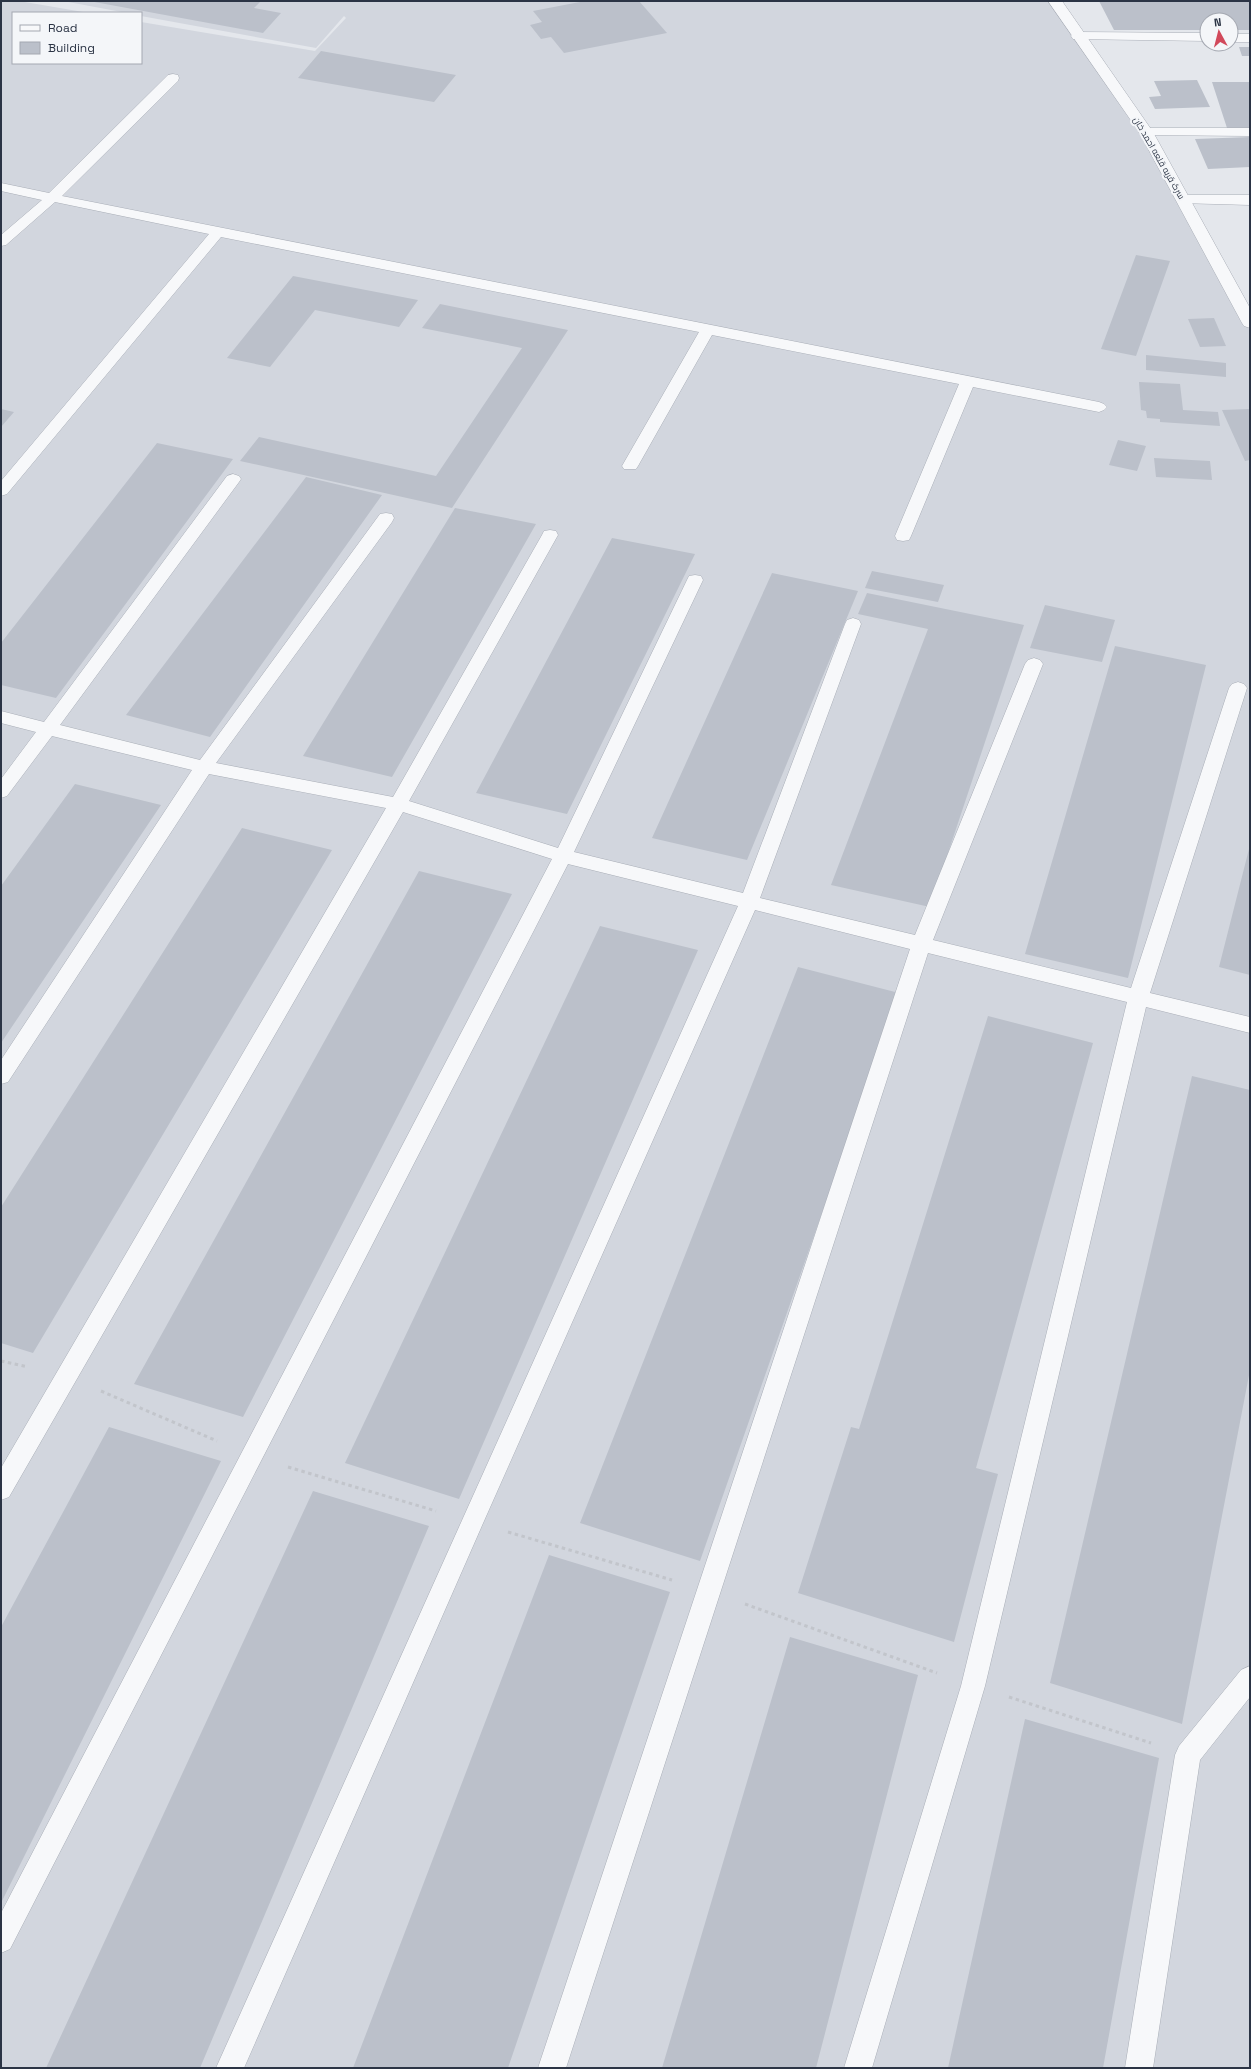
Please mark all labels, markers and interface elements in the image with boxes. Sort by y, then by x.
legend [12,12,142,64]
north arrow [1199,12,1239,52]
text: N [1213,15,1222,29]
text: Road [48,20,77,36]
text: Building [48,40,95,56]
street label: سرک قریه قلعه احمد خان [1131,115,1187,201]

